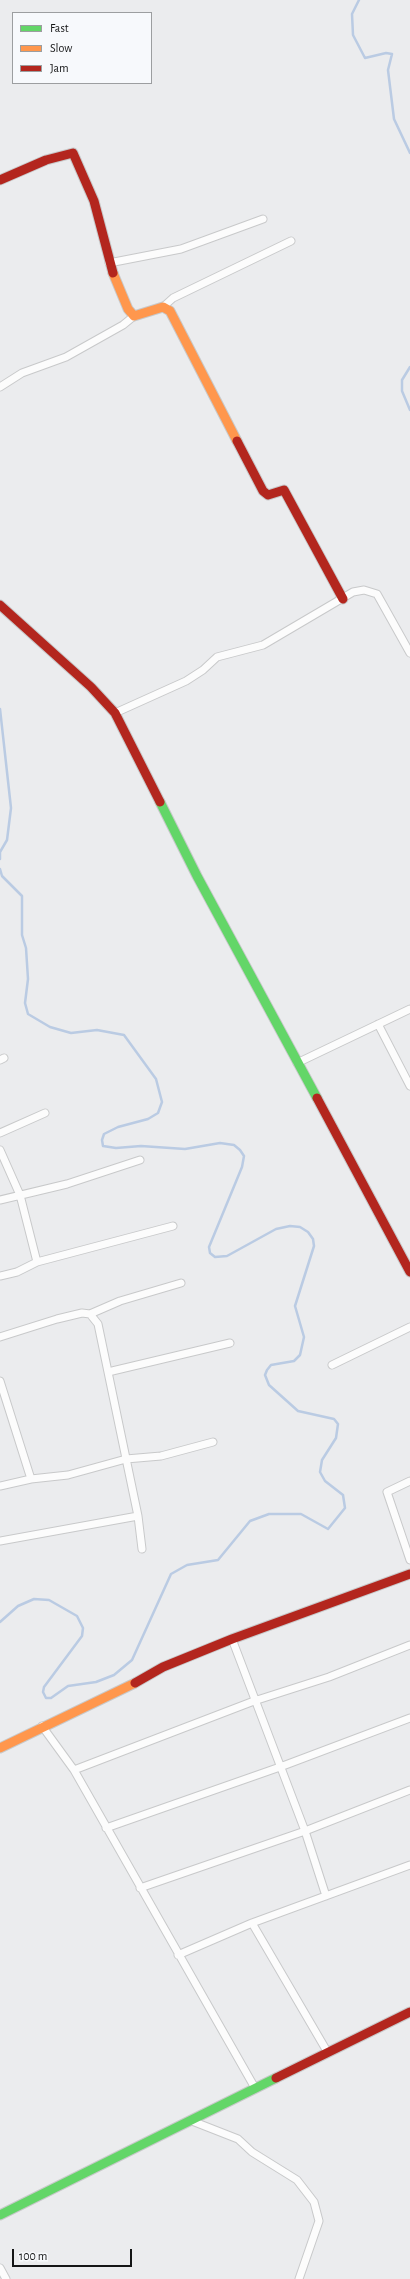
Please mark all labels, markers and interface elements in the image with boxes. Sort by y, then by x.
legend [12,12,152,84]
text: Fast [50,22,69,34]
text: Slow [50,42,72,54]
text: Jam [50,62,69,74]
scale bar [14,2241,134,2267]
text: 100 m [19,2250,47,2262]

